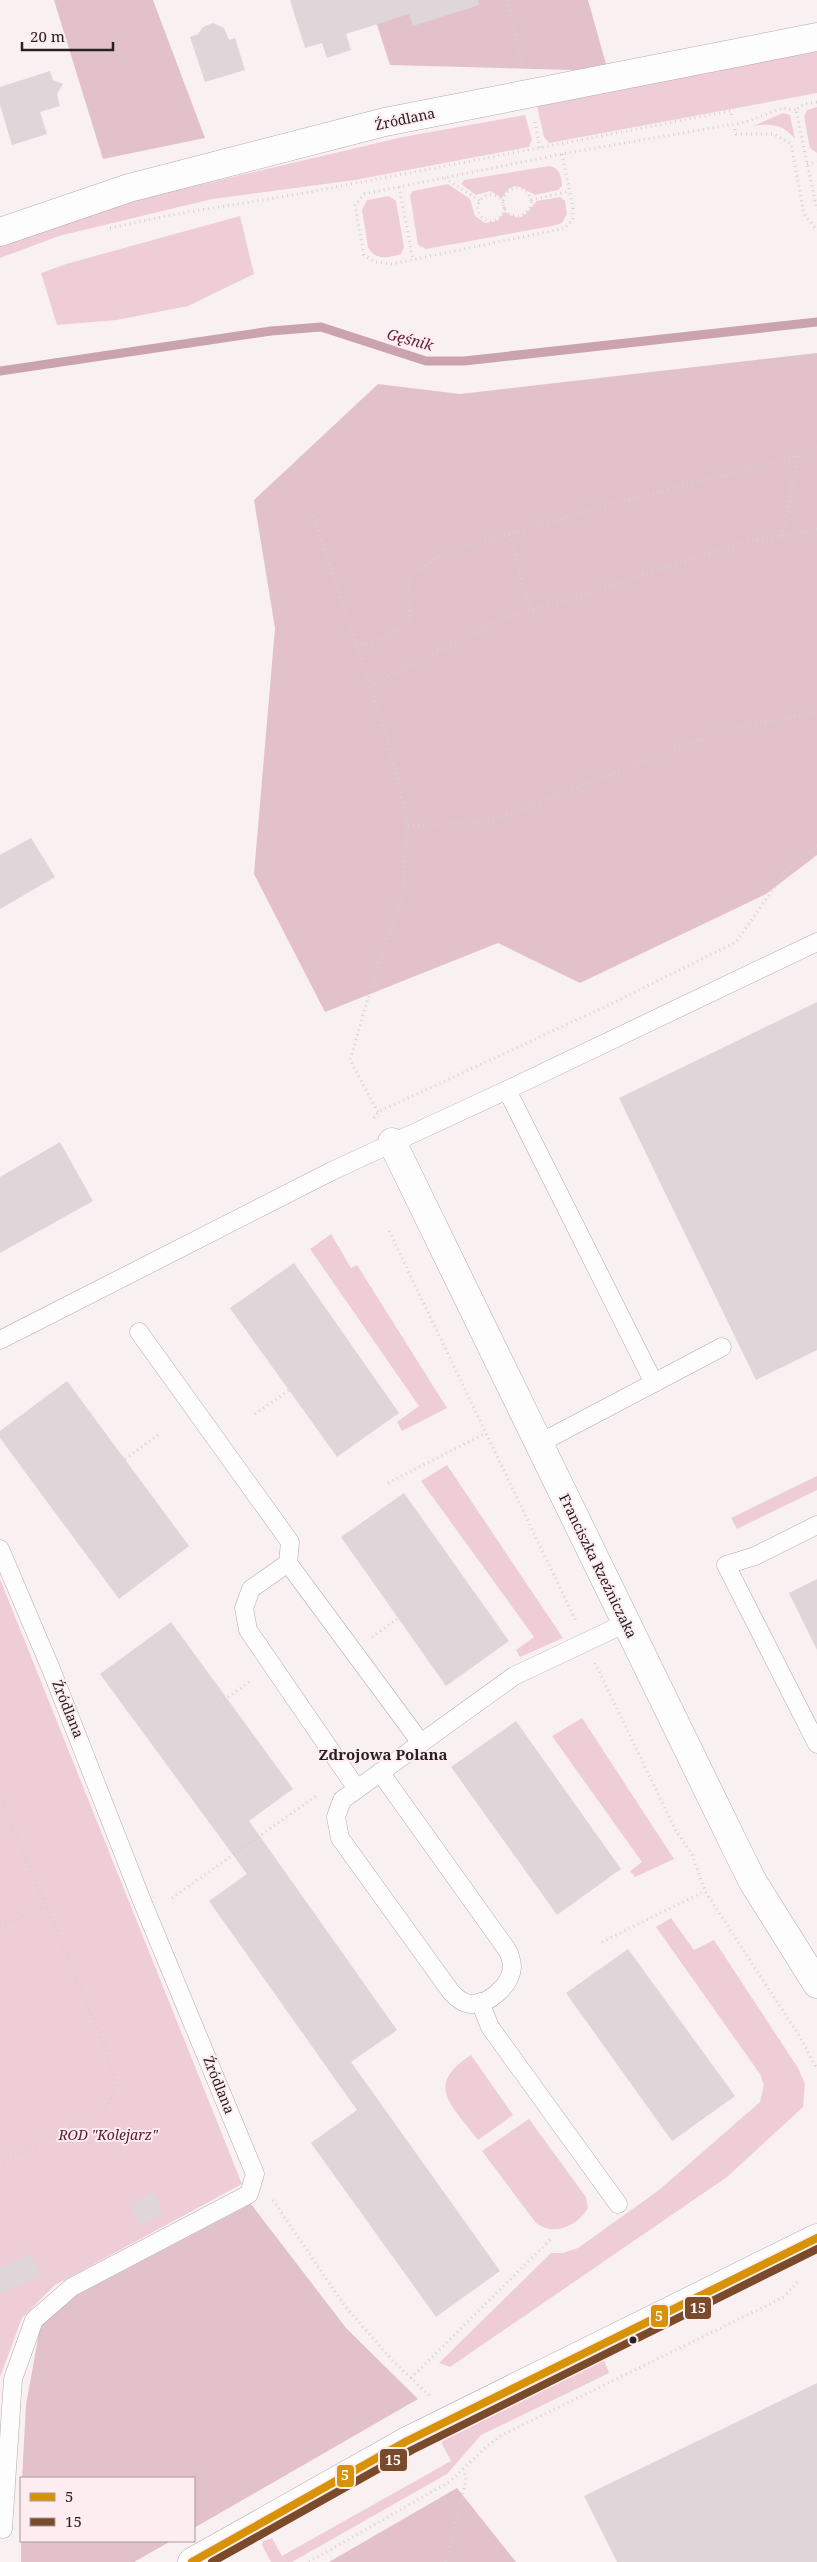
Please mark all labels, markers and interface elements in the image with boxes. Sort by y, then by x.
scale bar [22,20,114,52]
text: 20 m [30,26,65,46]
street label: Źródlana [373,103,437,134]
water label: Gęśnik [385,323,436,355]
street label: Franciszka Rzeźniczaka [555,1490,642,1641]
street label: Źródlana [48,1677,89,1741]
district label: Zdrojowa Polana [319,1744,448,1764]
street label: Źródlana [199,2053,240,2117]
park label: ROD "Kolejarz" [57,2125,159,2144]
line badge: 15 [684,2296,712,2320]
text: 15 [690,2298,706,2317]
line badge: 5 [650,2304,669,2328]
text: 5 [655,2306,663,2325]
unlabelled marker [628,2335,638,2345]
line badge: 15 [379,2448,408,2472]
text: 15 [385,2450,401,2469]
line badge: 5 [336,2464,355,2488]
text: 5 [341,2465,349,2484]
legend [20,2477,195,2542]
text: 5 [65,2486,73,2506]
text: 15 [65,2511,82,2531]

